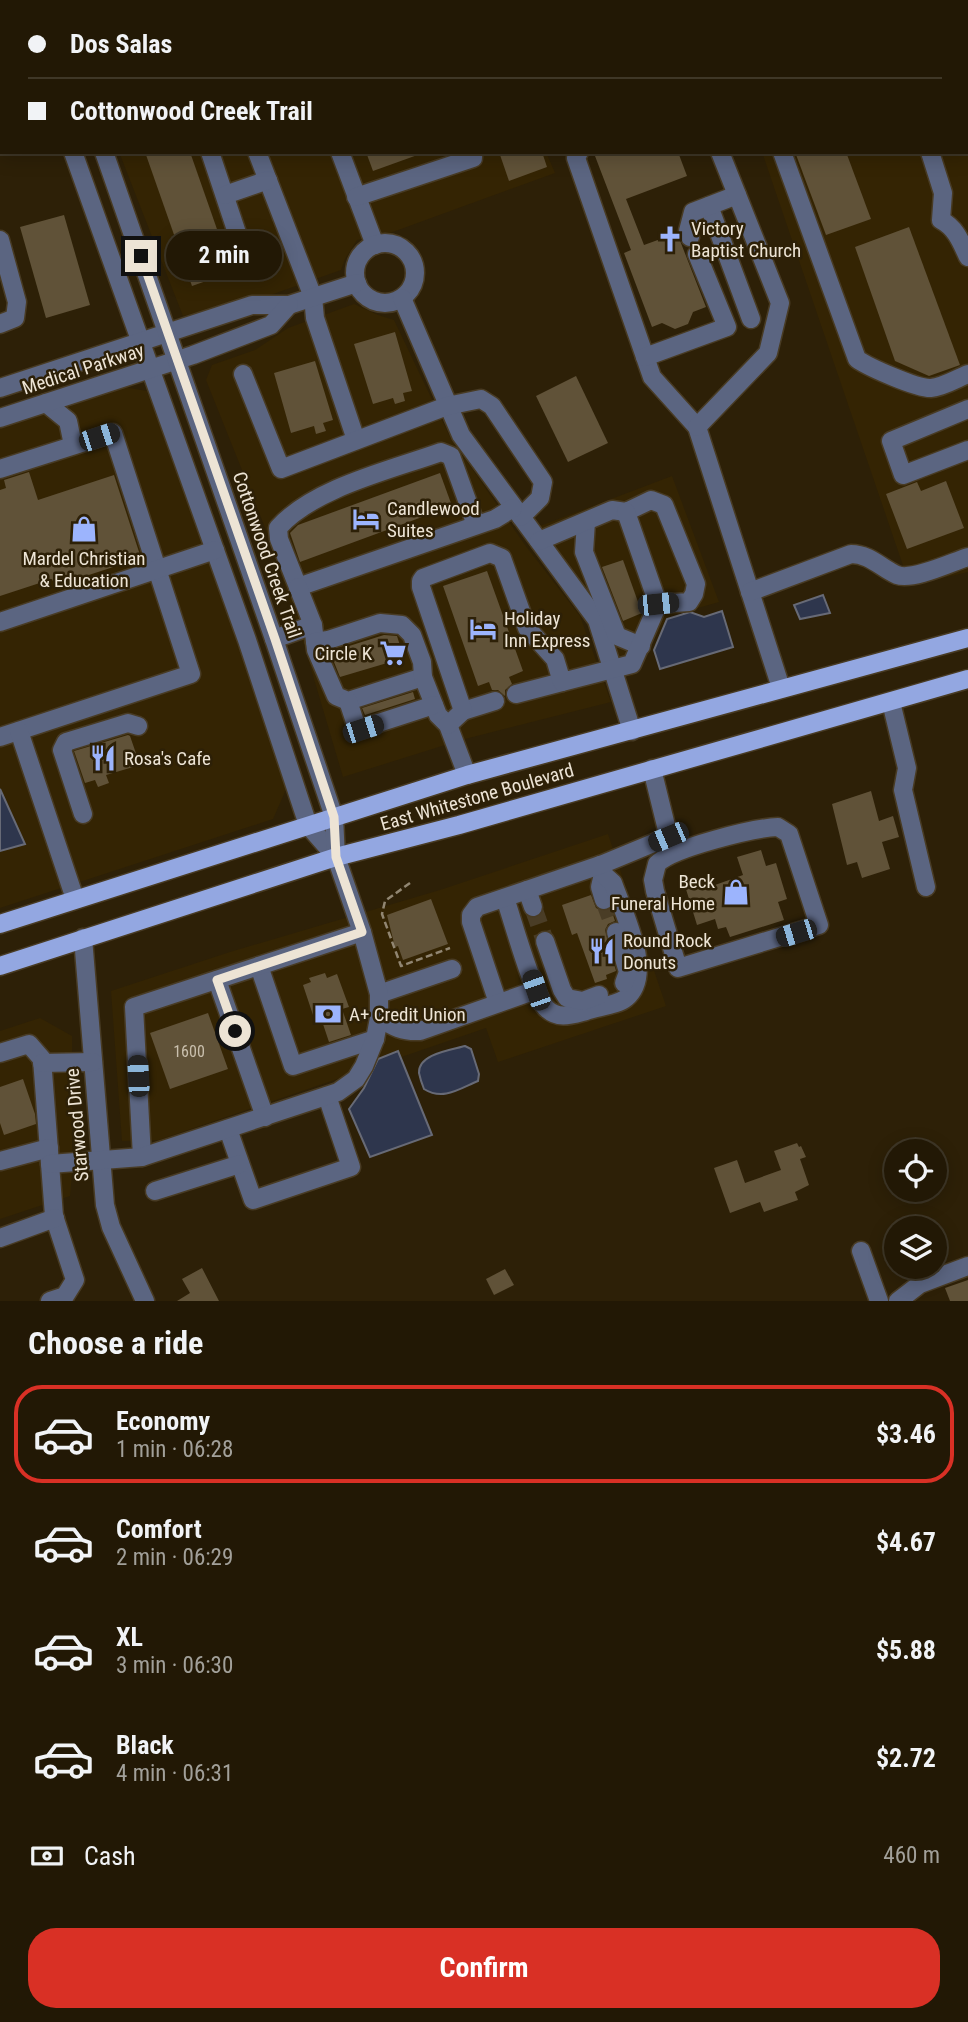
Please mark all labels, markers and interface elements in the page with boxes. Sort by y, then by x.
text: Dos Salas [70,29,172,59]
text: Cottonwood Creek Trail [70,96,313,126]
place label: Victory Baptist Church [691,217,801,262]
church icon: Victory Baptist Church [655,224,685,254]
callout: 2 min [166,232,281,280]
route end [125,240,157,272]
text: 2 min [198,242,250,269]
street label: Medical Parkway [19,338,147,400]
car [76,421,123,453]
street label: Cottonwood Creek Trail [228,469,306,641]
place label: Candlewood Suites [387,497,480,542]
hotel icon: Candlewood Suites [351,504,381,534]
shop icon: Mardel Christian & Education [69,514,99,544]
place label: Mardel Christian & Education [22,547,146,592]
car [637,591,680,617]
place label: Holiday Inn Express [504,607,591,652]
hotel icon: Holiday Inn Express [468,614,498,644]
supermarket icon: Circle K [378,638,408,668]
place label: Circle K [314,642,373,665]
car [340,713,387,745]
restaurant icon: Rosa's Cafe [88,743,118,773]
place label: Rosa's Cafe [124,747,211,770]
street label: East Whitestone Boulevard [378,758,576,836]
car [645,819,692,855]
place label: Beck Funeral Home [611,870,715,915]
shop icon: Beck Funeral Home [721,877,751,907]
car [773,917,820,949]
place label: Round Rock Donuts [623,929,712,974]
restaurant icon: Round Rock Donuts [587,936,617,966]
car [520,967,553,1013]
bank icon: A+ Credit Union [313,999,343,1029]
place label: A+ Credit Union [349,1003,466,1026]
route start [219,1015,251,1047]
house number: 1600 [173,1042,205,1061]
car [127,1054,150,1098]
street label: Starwood Drive [61,1067,93,1183]
map controls [884,1139,947,1279]
button: locate [884,1139,947,1202]
button: layers [884,1216,947,1279]
text: Choose a ride [28,1324,203,1362]
icon: car [32,1403,95,1466]
text: Economy [116,1406,210,1436]
text: $3.46 [876,1419,936,1449]
text: 1 min · 06:28 [116,1436,233,1463]
icon: car [32,1511,95,1574]
text: Comfort [116,1514,202,1544]
text: $4.67 [876,1527,936,1557]
text: 2 min · 06:29 [116,1544,233,1571]
icon: car [32,1619,95,1682]
text: XL [116,1622,143,1652]
text: $5.88 [876,1635,936,1665]
text: 3 min · 06:30 [116,1652,233,1679]
icon: car [32,1727,95,1790]
text: Black [116,1730,174,1760]
text: $2.72 [876,1743,936,1773]
text: 4 min · 06:31 [116,1760,233,1787]
icon: cash [28,1837,66,1875]
text: Cash [84,1841,136,1871]
text: 460 m [883,1842,940,1869]
button: Confirm [28,1928,940,2008]

